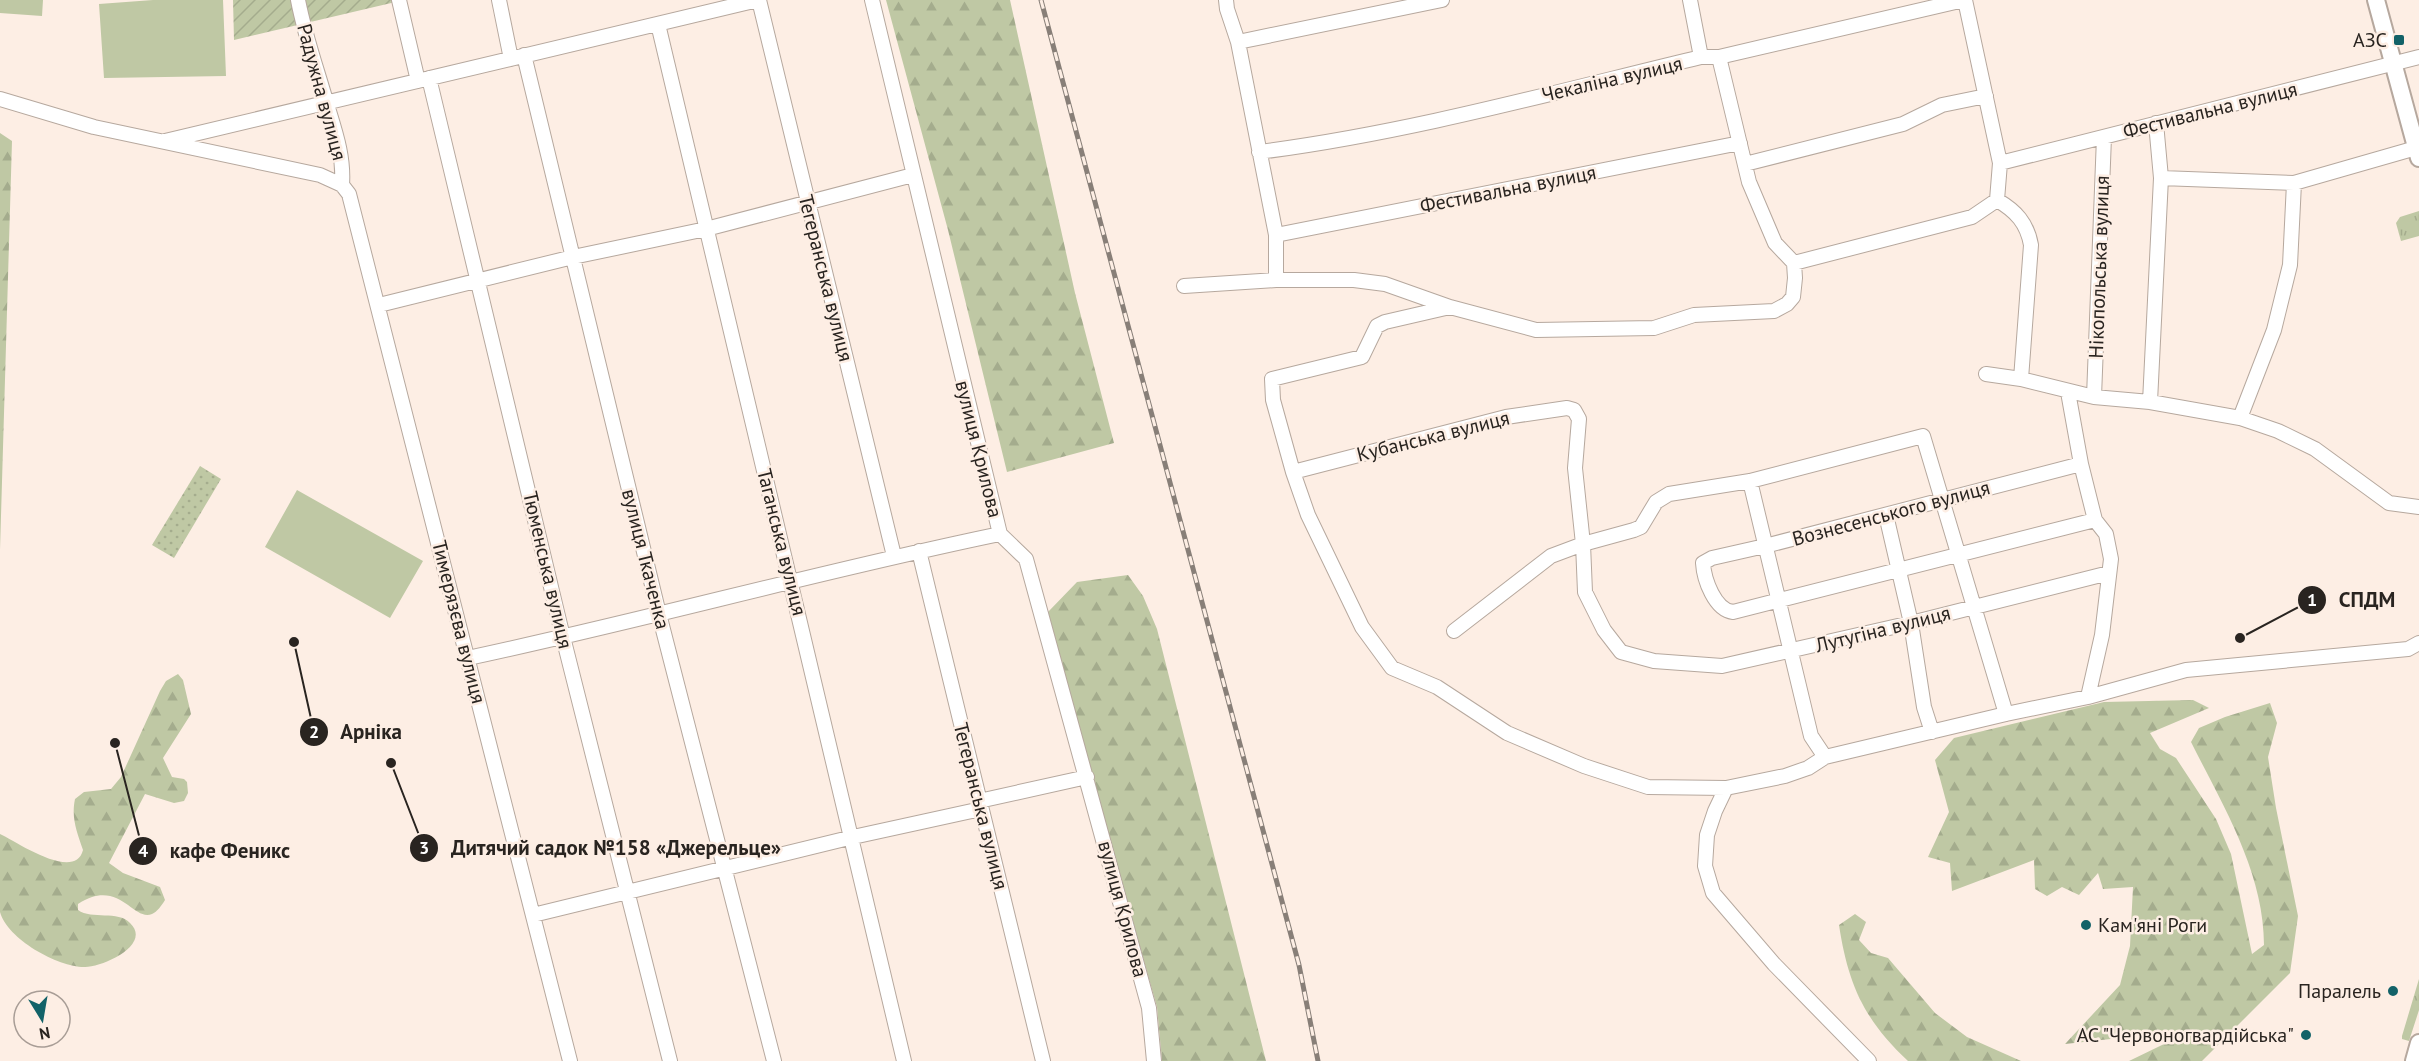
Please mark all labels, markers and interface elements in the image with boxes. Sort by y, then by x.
street label: Радужна вулиця [291,21,353,163]
place label: АЗС [2353,27,2387,53]
marker: АЗС [2392,33,2406,47]
street label: Чекаліна вулиця [1539,50,1685,108]
street label: Фестивальна вулиця [2120,76,2300,144]
street label: Фестивальна вулиця [1418,159,1598,219]
street label: Нікопольська вулиця [2083,175,2115,359]
street label: Тегеранська вулиця [793,192,859,364]
street label: вулиця Крилова [949,378,1009,520]
street label: Кубанська вулиця [1354,404,1512,468]
street label: Таганська вулиця [751,466,813,618]
street label: Вознесенського вулиця [1789,474,1993,552]
street label: вулиця Ткаченка [616,486,676,632]
street label: Тюменська вулиця [517,489,579,651]
street label: Тимерязєва вулиця [426,538,492,706]
callout: СПДМ [2297,580,2407,619]
text: СПДМ [2339,586,2395,613]
text: 1 [2307,588,2317,611]
street label: Лутугіна вулиця [1812,600,1953,659]
callout: Арніка [299,712,414,751]
text: Арніка [340,718,402,745]
text: 2 [309,720,319,743]
street label: Тегеранська вулиця [948,720,1014,892]
callout: Дитячий садок №158 «Джерельце» [409,828,793,867]
callout: кафе Феникс [128,831,303,870]
text: Дитячий садок №158 «Джерельце» [451,834,781,861]
text: 3 [419,836,429,859]
text: кафе Феникс [170,837,290,864]
street label: вулиця Крилова [1092,838,1154,980]
text: 4 [138,839,148,862]
place label: Кам'яні Роги [2098,912,2207,938]
marker: Кам'яні Роги [2079,918,2093,932]
place label: Паралель [2298,978,2381,1004]
marker: Паралель [2386,984,2400,998]
north arrow [12,989,72,1049]
place label: АС "Червоногвардійська" [2077,1022,2294,1048]
text: N [38,1023,52,1045]
marker: АС "Червоногвардійська" [2299,1028,2313,1042]

